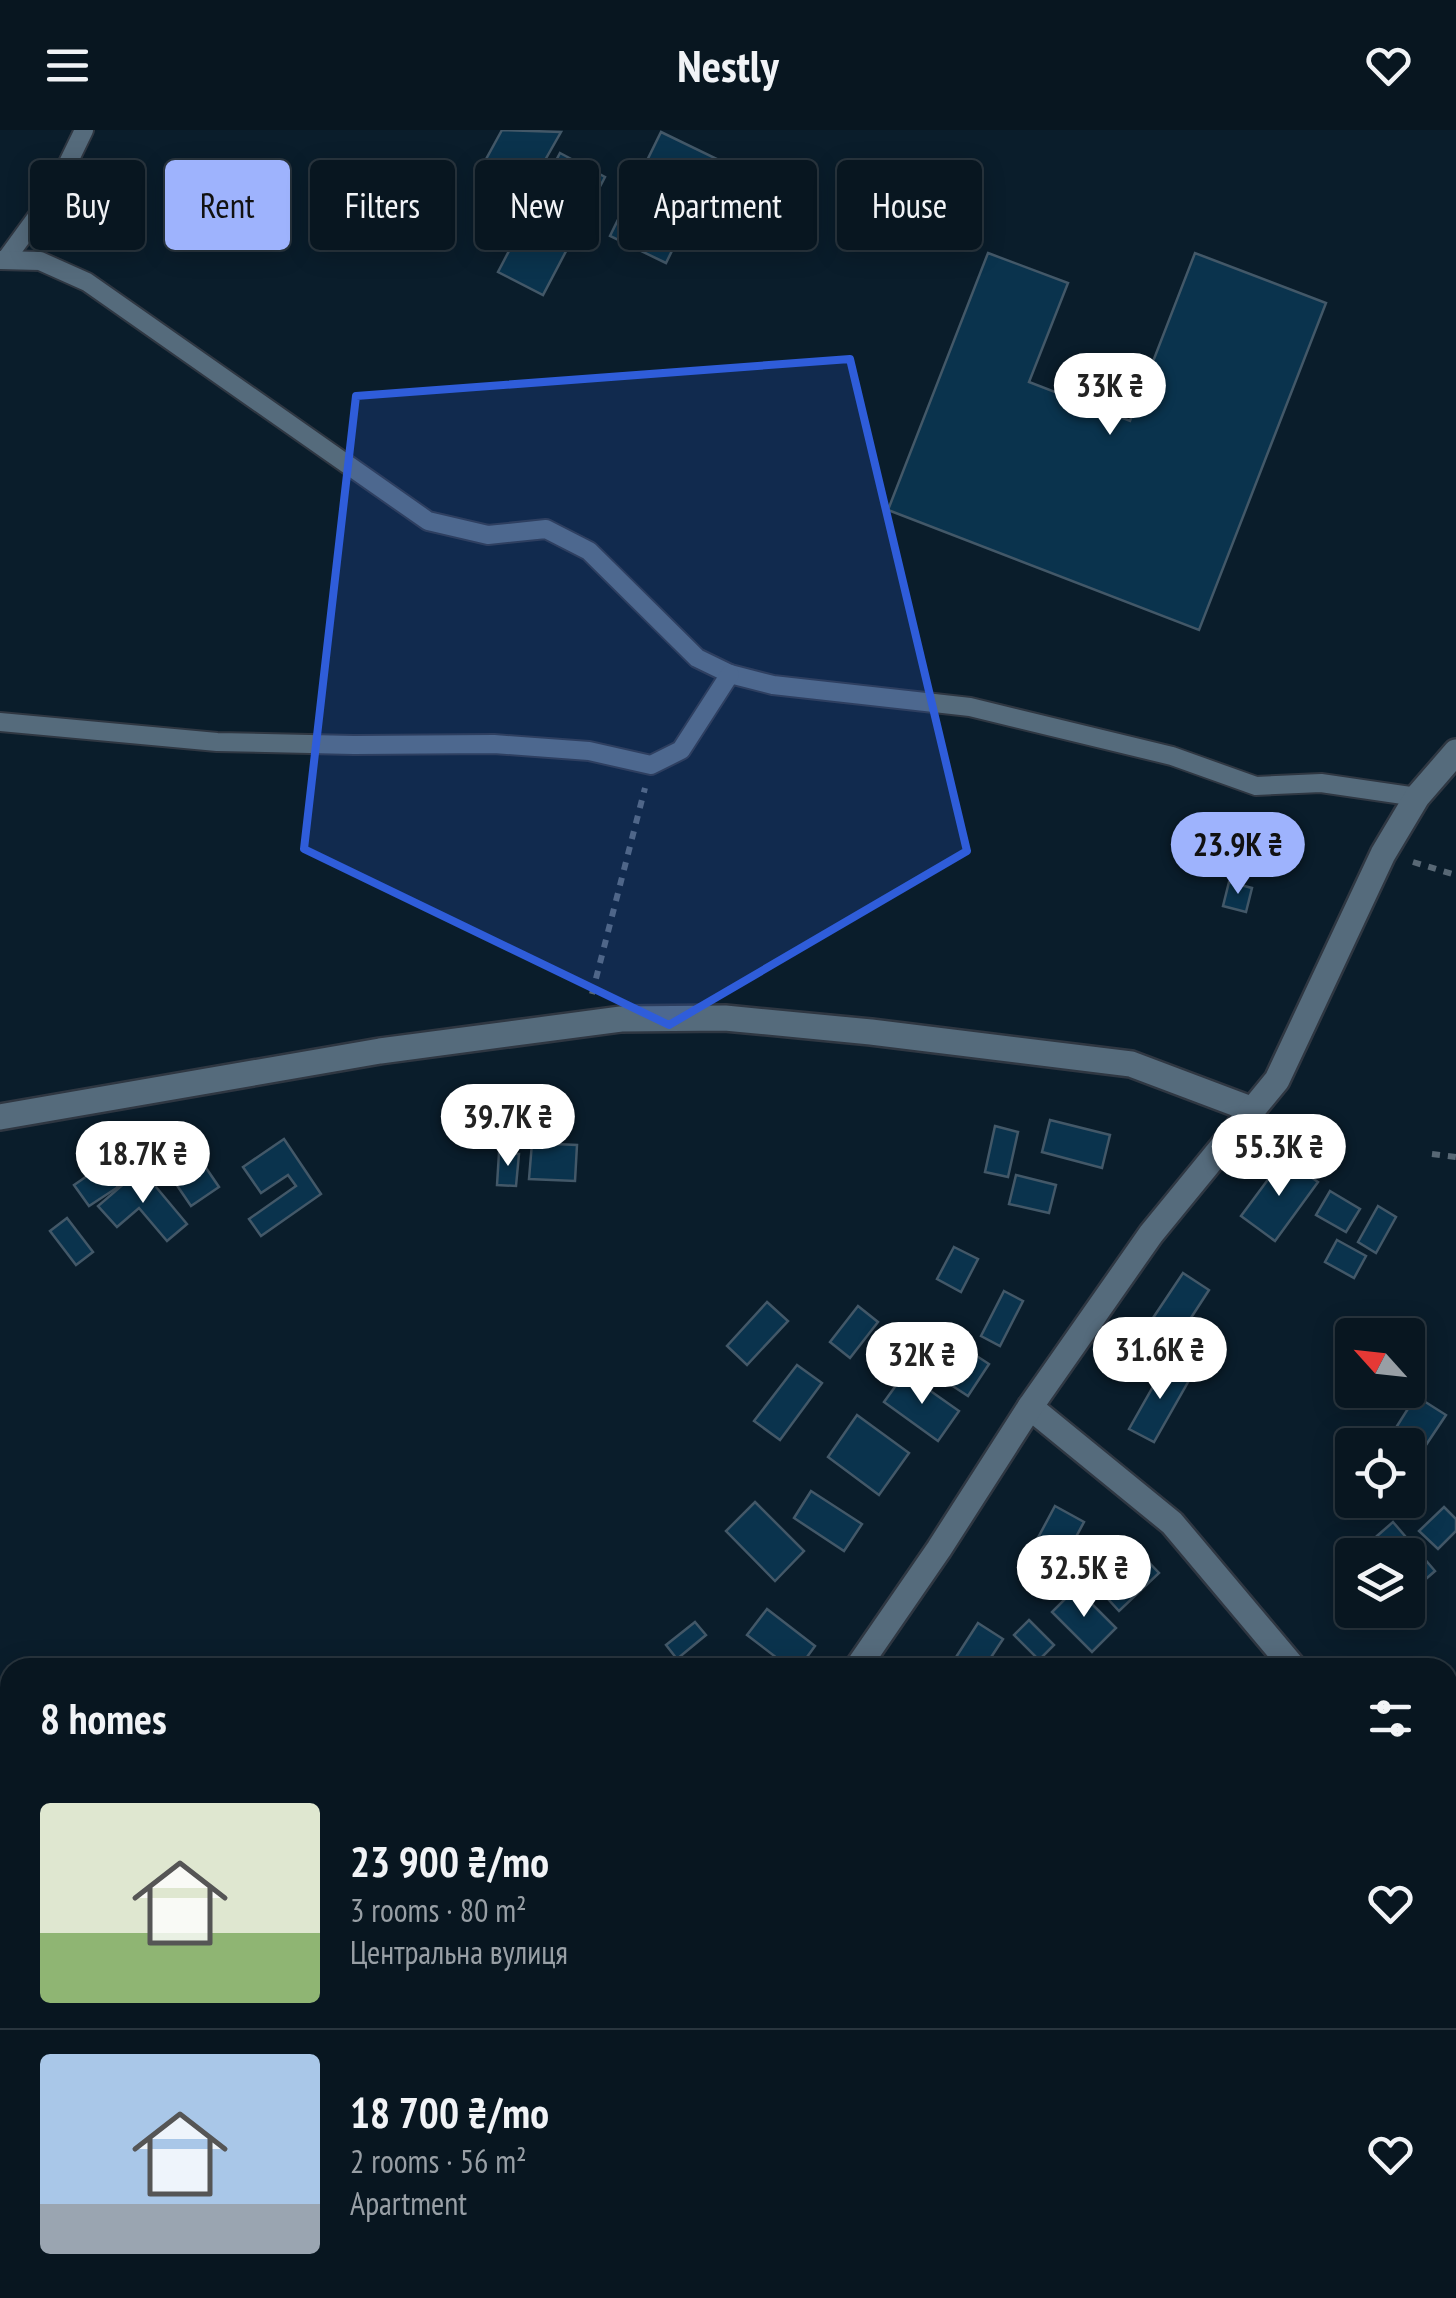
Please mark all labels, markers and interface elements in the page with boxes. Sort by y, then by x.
text: Nestly [677,36,779,94]
icon: menu [40,38,95,93]
icon: heart [1361,38,1416,93]
chip: Buy [30,160,145,250]
chip: Rent [165,160,290,250]
chip: Filters [310,160,455,250]
chip: New [475,160,599,250]
chip: Apartment [619,160,817,250]
chip: House [837,160,982,250]
pin: 33K ₴ [1040,353,1180,438]
text: 33K ₴ [1076,364,1144,406]
pin: 23.9K ₴ [1146,812,1330,897]
text: 23.9K ₴ [1193,823,1283,865]
pin: 39.7K ₴ [416,1084,600,1169]
text: 39.7K ₴ [463,1095,553,1137]
pin: 55.3K ₴ [1187,1114,1371,1199]
pin: 18.7K ₴ [51,1121,235,1206]
text: 55.3K ₴ [1234,1125,1324,1167]
text: 18.7K ₴ [98,1132,188,1174]
pin: 31.6K ₴ [1068,1317,1252,1402]
north arrow [1335,1318,1425,1408]
map controls [1335,1318,1425,1628]
pin: 32K ₴ [852,1322,992,1407]
text: 31.6K ₴ [1115,1328,1205,1370]
text: 32K ₴ [888,1333,956,1375]
button: locate [1335,1428,1425,1518]
pin: 32.5K ₴ [992,1535,1176,1620]
button: layers [1335,1538,1425,1628]
text: 32.5K ₴ [1039,1546,1129,1588]
text: 8 homes [40,1691,167,1746]
icon: filters [1363,1691,1418,1746]
text: 23 900 ₴/mo [350,1834,549,1889]
icon: home [120,1843,240,1963]
icon: heart [1363,1876,1418,1931]
text: 3 rooms · 80 m² [350,1889,527,1931]
text: Центральна вулиця [350,1931,568,1973]
text: 18 700 ₴/mo [350,2085,549,2140]
icon: home [120,2094,240,2214]
icon: heart [1363,2127,1418,2182]
text: 2 rooms · 56 m² [350,2140,527,2182]
text: Apartment [350,2182,467,2224]

